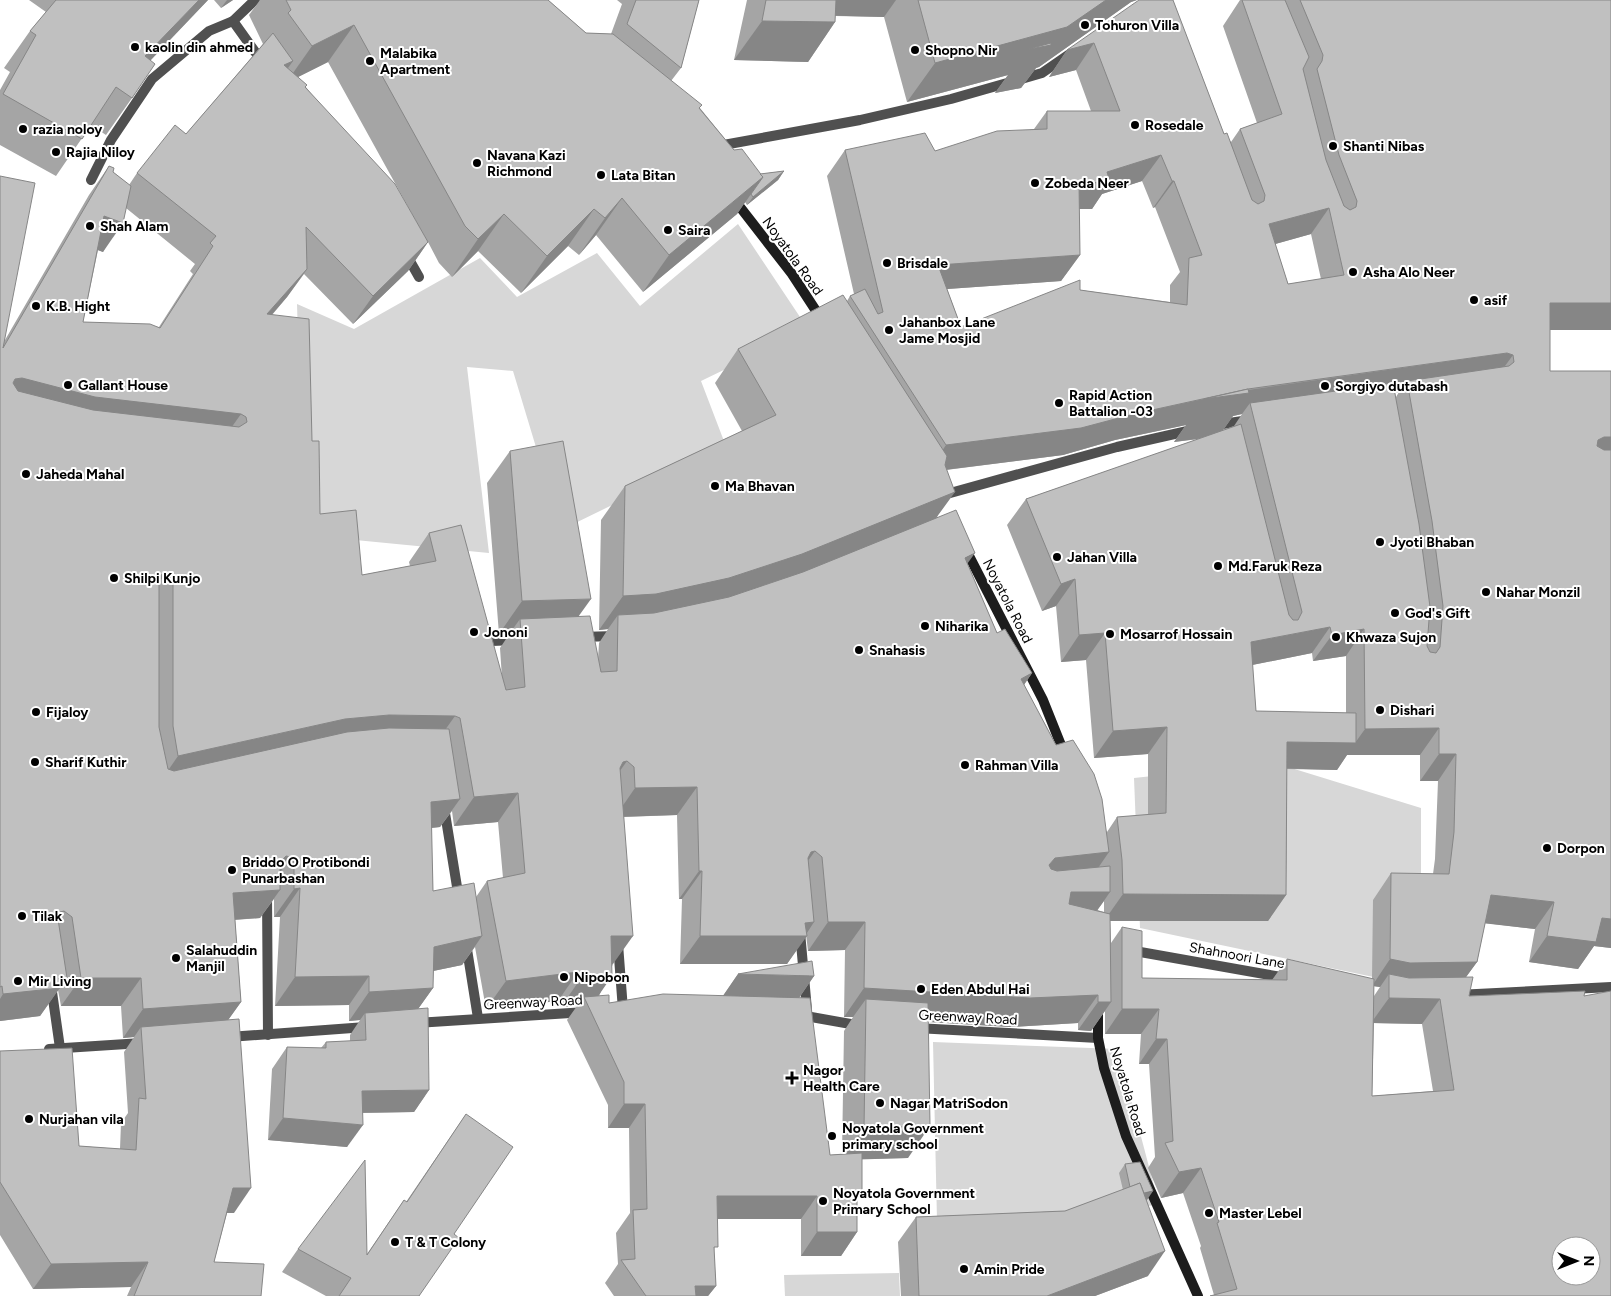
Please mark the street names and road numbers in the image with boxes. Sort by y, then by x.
street label: Noyatola Road [759,214,827,299]
street label: Noyatola Road [979,556,1036,646]
street label: Shahnoori Lane [1188,939,1286,972]
street label: Greenway Road [483,991,583,1014]
street label: Greenway Road [918,1006,1018,1029]
street label: Noyatola Road [1106,1044,1149,1138]

